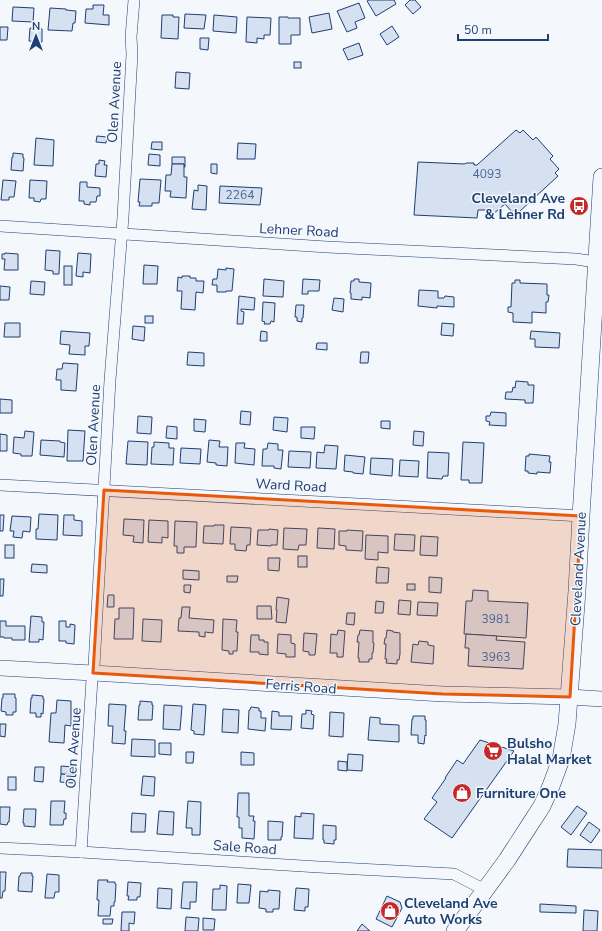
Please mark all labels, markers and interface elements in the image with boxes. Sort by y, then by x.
north arrow [16,16,56,56]
scale bar [458,16,548,42]
text: N [32,19,40,34]
text: 50 m [464,22,492,38]
street label: Olen Avenue [103,61,126,143]
house number: 4093 [473,166,501,182]
house number: 2264 [226,187,254,203]
place label: Cleveland Ave & Lehner Rd [471,189,565,224]
bus stop icon: Cleveland Ave & Lehner Rd [568,195,590,217]
street label: Lehner Road [259,219,339,242]
street label: Olen Avenue [82,384,105,466]
street label: Ward Road [255,474,327,497]
street label: Cleveland Avenue [566,511,591,627]
house number: 3981 [482,611,510,627]
house number: 3963 [482,649,510,665]
street label: Ferris Road [265,675,337,698]
street label: Olen Avenue [61,707,86,789]
place label: Bulsho Halal Market [507,734,592,769]
supermarket icon: Bulsho Halal Market [482,740,504,762]
shop icon: Furniture One [451,782,473,804]
place label: Furniture One [476,784,566,803]
street label: Sale Road [213,836,277,859]
place label: Cleveland Ave Auto Works [404,894,498,929]
shop icon: Cleveland Ave Auto Works [379,900,401,922]

